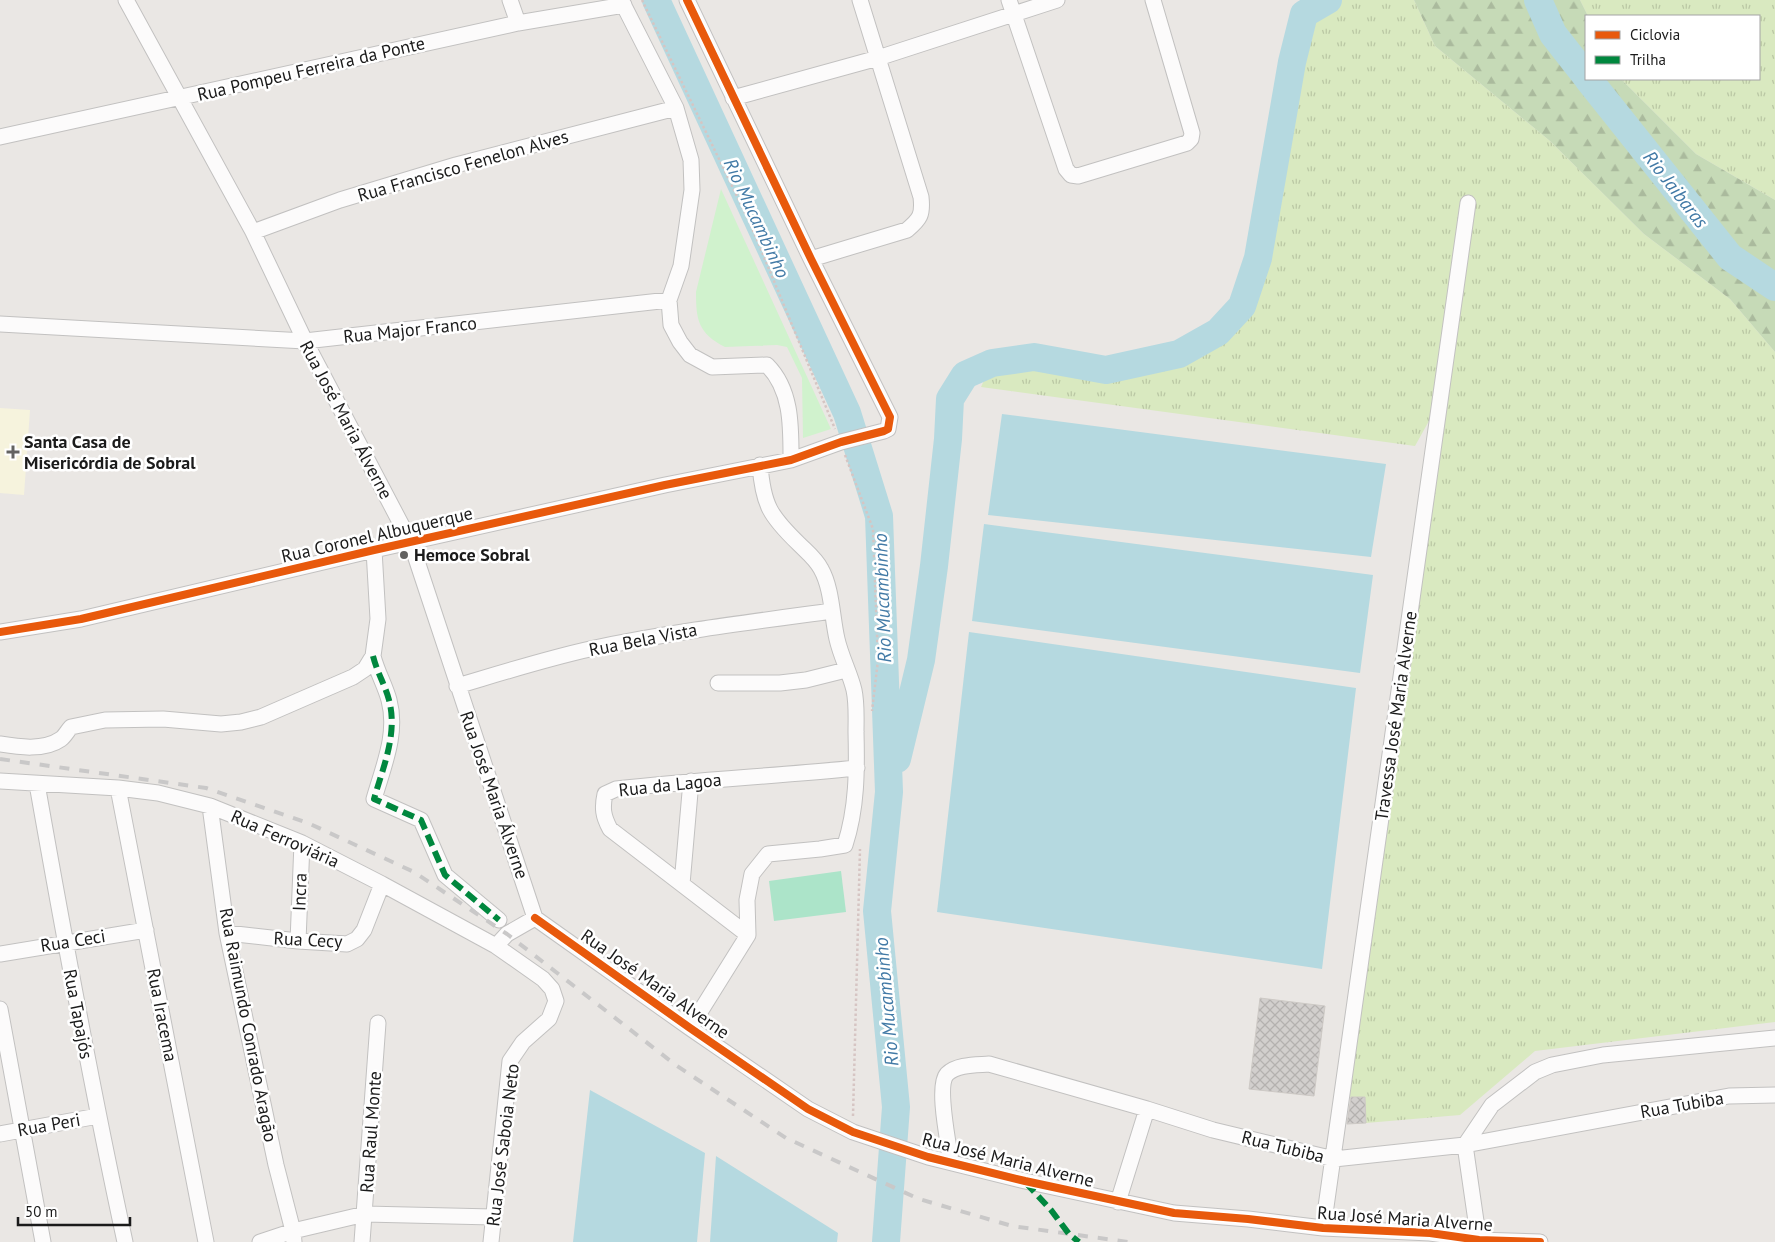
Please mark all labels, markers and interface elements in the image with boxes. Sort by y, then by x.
legend [1585,15,1760,80]
text: Ciclovia [1630,25,1680,44]
street label: Rua Pompeu Ferreira da Ponte [195,31,427,106]
text: Trilha [1630,50,1666,69]
street label: Rua Francisco Fenelon Alves [355,124,571,207]
water label: Rio Jaibaras [1638,146,1714,233]
water label: Rio Mucambinho [719,154,795,282]
street label: Rua Major Franco [342,311,478,348]
street label: Rua José Maria Álverne [295,337,398,503]
place label: Santa Casa de Misericórdia de Sobral [24,430,196,474]
marker: Santa Casa de Misericórdia de Sobral [6,445,20,459]
street label: Rua Coronel Albuquerque [279,501,475,568]
water label: Rio Mucambinho [868,533,896,663]
place label: Hemoce Sobral [414,543,530,566]
marker: Hemoce Sobral [398,549,410,561]
street label: Travessa José Maria Alverne [1369,609,1422,822]
street label: Rua Bela Vista [587,618,699,661]
street label: Rua José Maria Álverne [455,708,534,882]
street label: Rua da Lagoa [617,768,723,801]
street label: Rua Ferroviária [227,804,343,873]
street label: Incra [287,872,312,911]
street label: Rua Raimundo Conrado Aragão [214,906,282,1144]
street label: Rua Ceci [39,924,107,957]
street label: Rua José Maria Alverne [577,924,734,1044]
street label: Rua Cecy [273,926,344,953]
water label: Rio Mucambinho [868,936,904,1068]
street label: Rua Iracema [142,966,183,1064]
street label: Rua Tapajós [59,967,98,1061]
street label: Rua José Saboia Neto [481,1062,524,1228]
street label: Rua Raul Monte [355,1070,386,1194]
street label: Rua Tubiba [1638,1086,1725,1123]
street label: Rua Peri [16,1108,82,1141]
street label: Rua Tubiba [1239,1125,1327,1168]
street label: Rua José Maria Alverne [920,1127,1096,1192]
scale bar [18,1194,130,1226]
street label: Rua José Maria Alverne [1316,1201,1494,1236]
text: 50 m [25,1202,58,1221]

